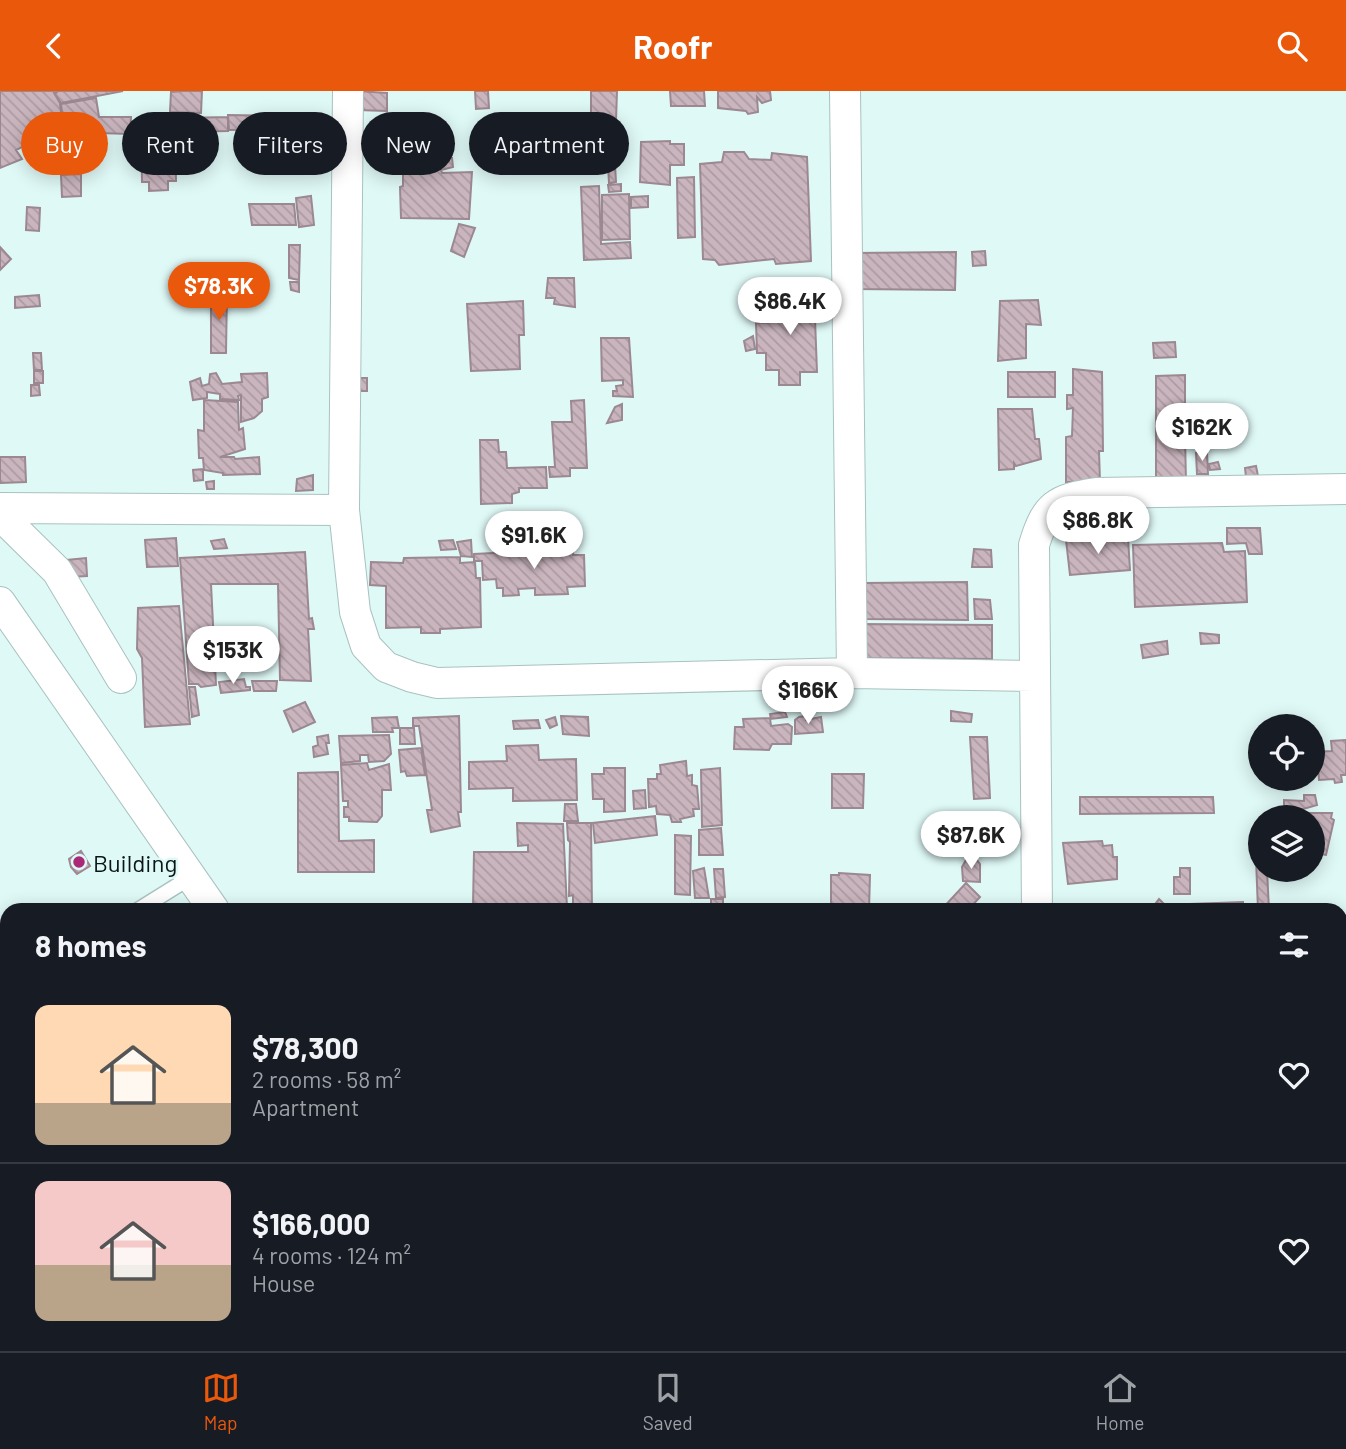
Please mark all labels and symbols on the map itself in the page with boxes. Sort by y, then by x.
pin: $78.3K [162,263,276,322]
pin: $86.4K [733,278,847,337]
pin: $162K [1153,403,1251,463]
pin: $86.8K [1041,497,1155,556]
pin: $91.6K [477,511,591,571]
pin: $153K [184,627,282,686]
pin: $166K [759,667,857,726]
pin: $87.6K [914,811,1028,871]
place label: Building [93,848,177,877]
marker: Building [71,854,87,870]

